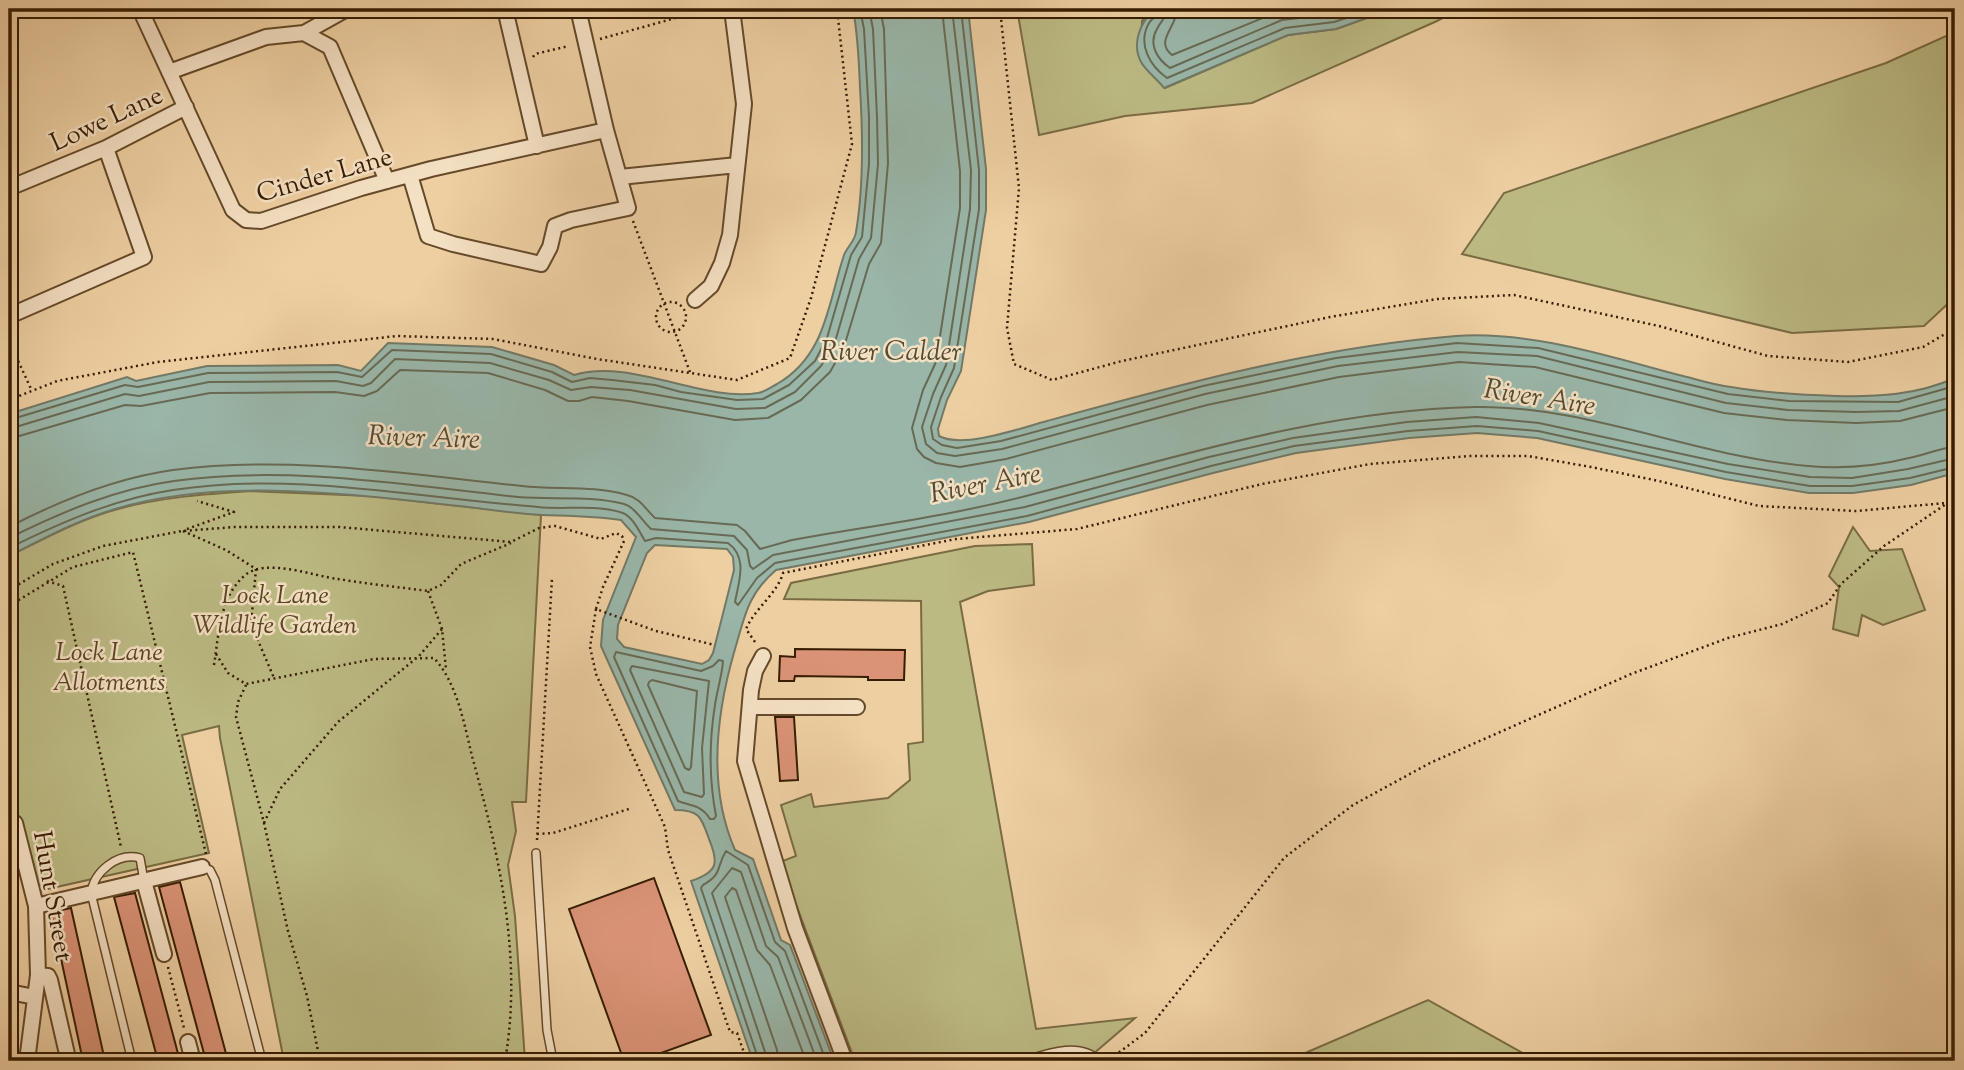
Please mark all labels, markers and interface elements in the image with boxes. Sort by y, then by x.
street label: Lowe Lane [45,78,169,162]
street label: Cinder Lane [252,139,397,213]
water label: River Calder [820,333,962,373]
water label: River Aire [1481,370,1598,427]
water label: River Aire [367,417,481,461]
water label: River Aire [927,455,1044,515]
park label: Lock Lane Wildlife Garden [193,578,358,645]
park label: Lock Lane Allotments [53,635,165,702]
street label: Hunt Street [22,828,81,965]

